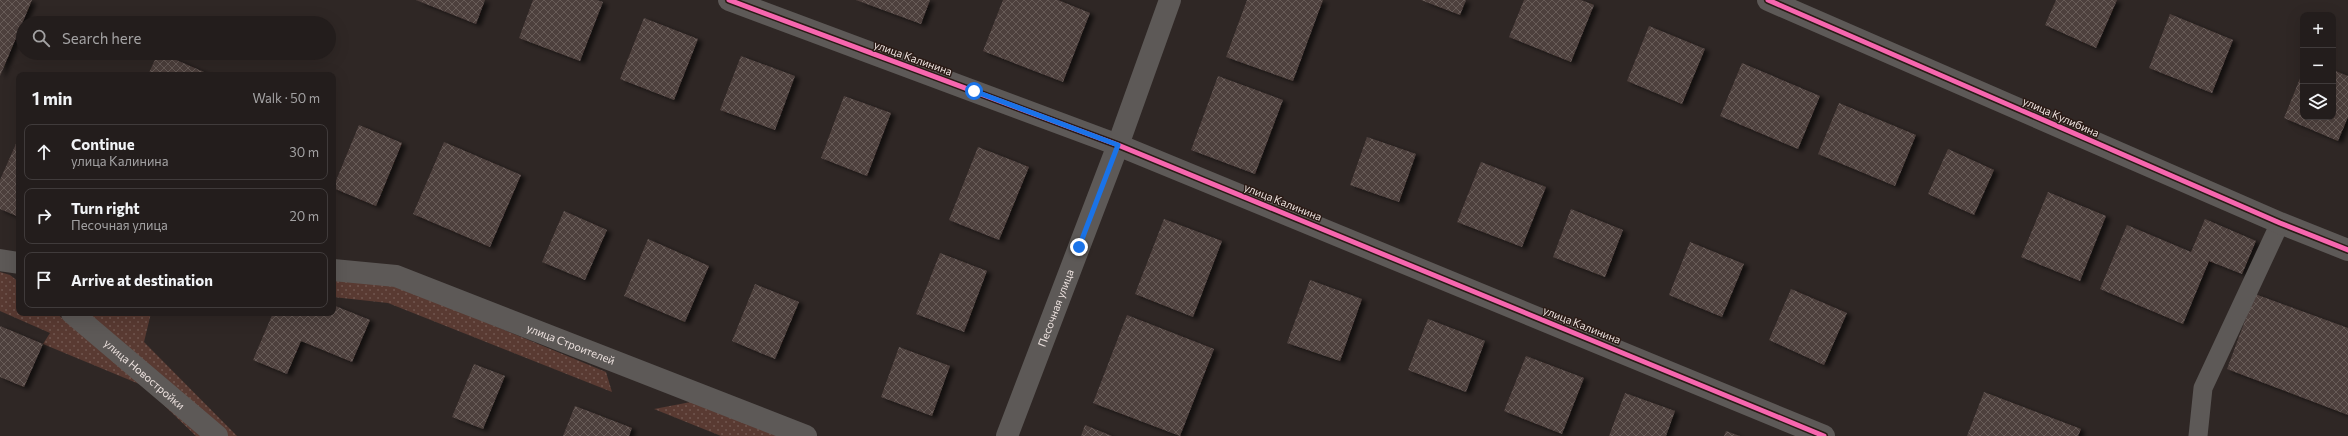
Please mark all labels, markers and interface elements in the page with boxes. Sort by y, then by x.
map controls [2300,12,2336,120]
button: + [2300,12,2336,48]
search box [16,16,336,60]
icon: search [30,27,52,49]
text: Search here [62,29,141,47]
street label: улица Калинина [872,37,954,78]
button: − [2300,48,2336,84]
route start [965,82,983,100]
button: layers [2300,84,2336,120]
text: 1 min [32,88,72,109]
text: Walk · 50 m [252,90,320,106]
street label: улица Кулибина [2021,94,2101,139]
text: Continue [71,135,135,153]
icon: ahead [33,141,55,163]
text: 30 m [289,144,319,160]
text: улица Калинина [71,153,168,169]
street label: улица Калинина [1243,180,1324,223]
text: Turn right [71,199,140,217]
icon: right [33,205,55,227]
text: 20 m [290,208,319,224]
text: Песочная улица [71,217,168,233]
route end [1070,238,1088,256]
street label: Песочная улица [1035,267,1076,348]
icon: arrive [33,269,55,291]
text: Arrive at destination [71,271,213,289]
street label: улица Калинина [1542,303,1623,346]
street label: улица Строителей [525,321,617,367]
street label: улица Новостройки [102,336,188,412]

